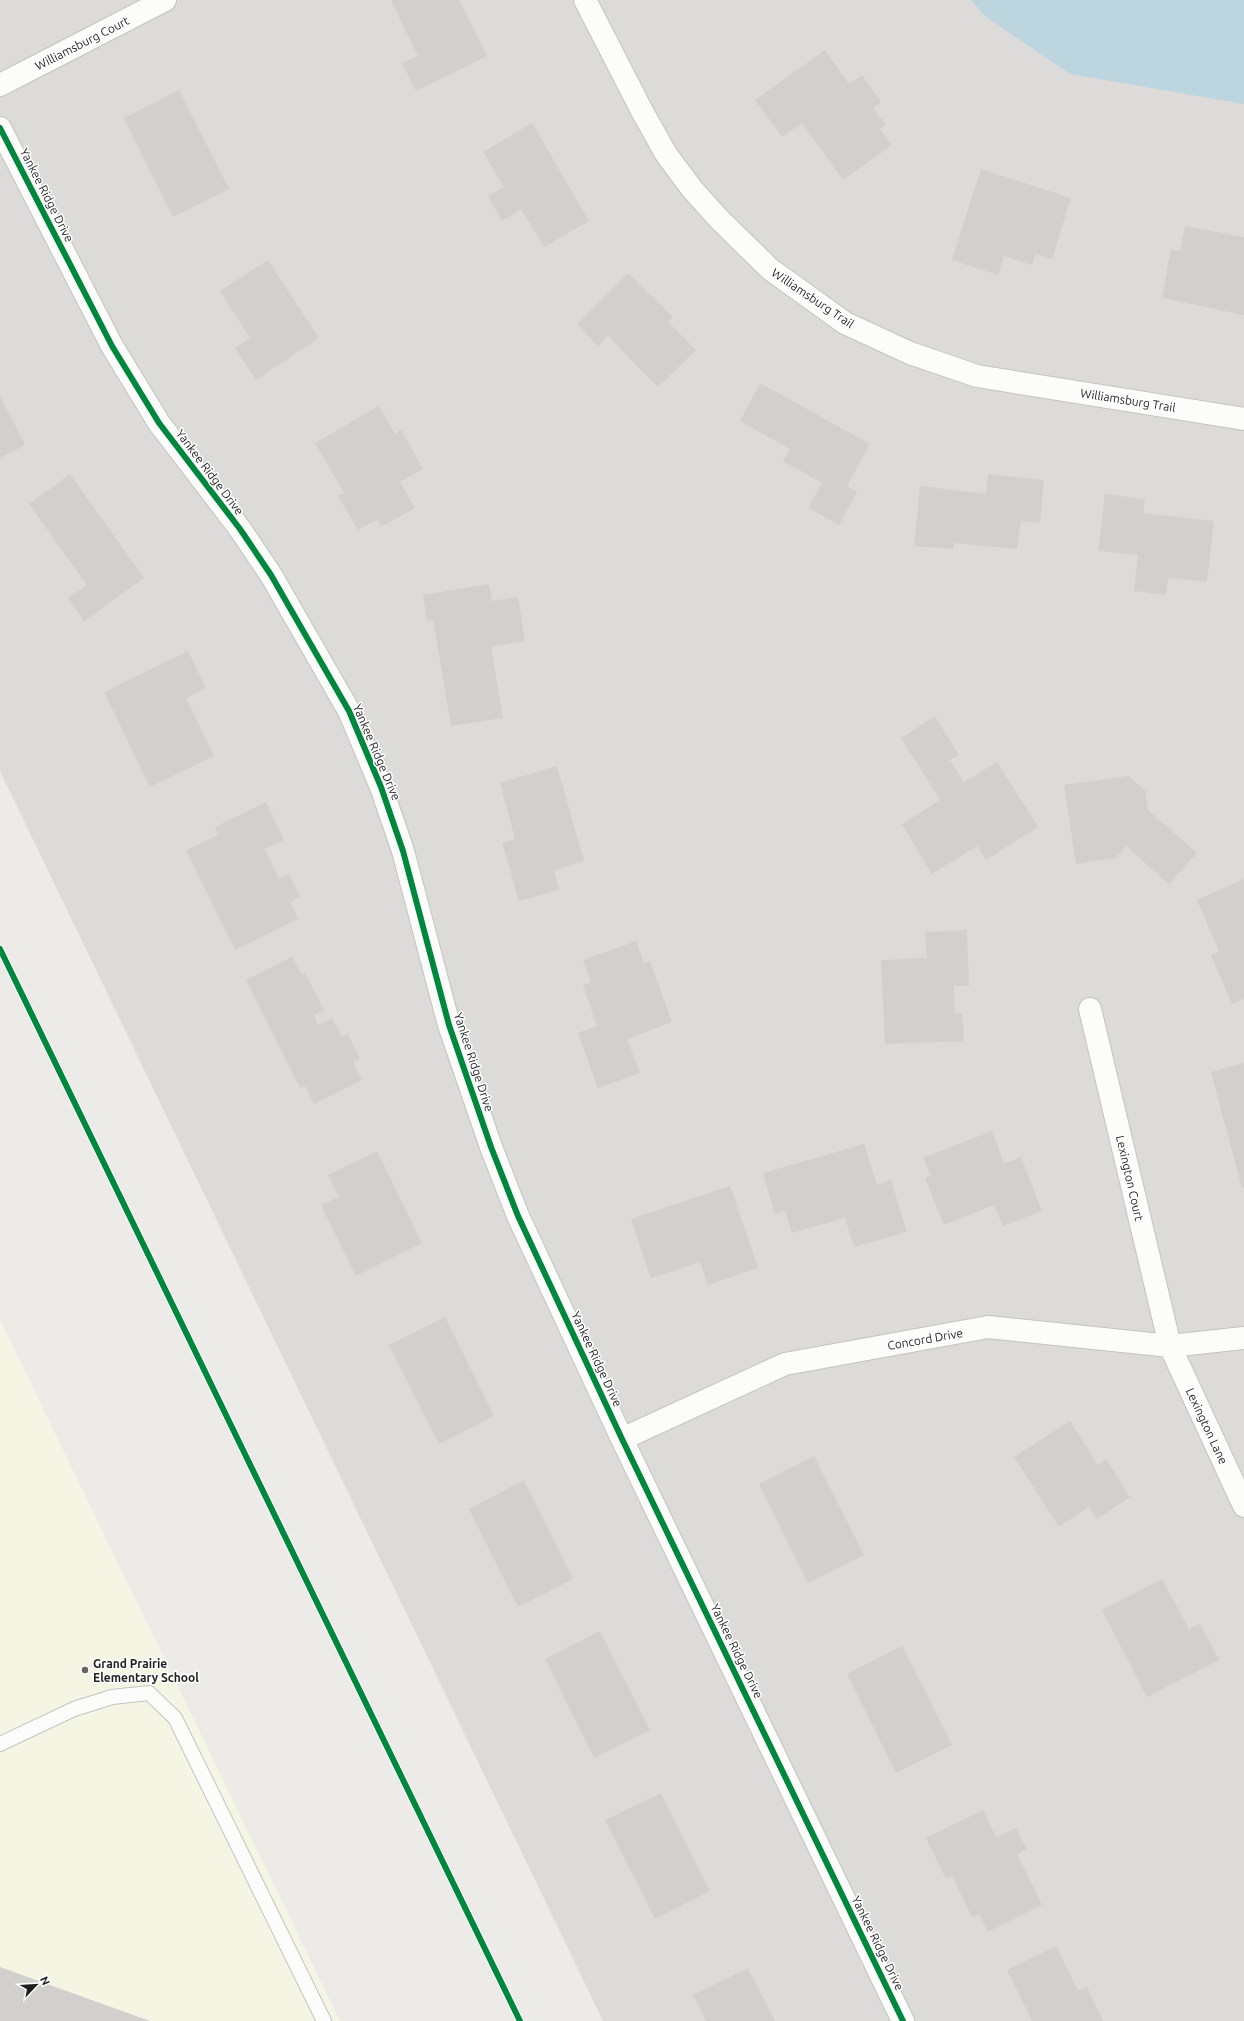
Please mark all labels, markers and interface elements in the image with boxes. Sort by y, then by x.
street label: Williamsburg Court [33,14,131,72]
street label: Yankee Ridge Drive [18,146,76,244]
street label: Williamsburg Trail [769,266,857,330]
street label: Williamsburg Trail [1079,386,1177,414]
street label: Yankee Ridge Drive [174,427,246,517]
street label: Yankee Ridge Drive [351,702,403,802]
street label: Yankee Ridge Drive [452,1011,496,1113]
street label: Lexington Court [1114,1134,1146,1222]
street label: Yankee Ridge Drive [569,1309,625,1409]
street label: Concord Drive [886,1326,964,1352]
street label: Lexington Lane [1184,1386,1230,1466]
street label: Yankee Ridge Drive [708,1602,766,1700]
place label: Grand Prairie Elementary School [93,1657,199,1684]
marker: Grand Prairie Elementary School [80,1665,90,1675]
street label: Yankee Ridge Drive [849,1894,907,1992]
north arrow [16,1965,56,2005]
text: N [38,1975,52,1987]

